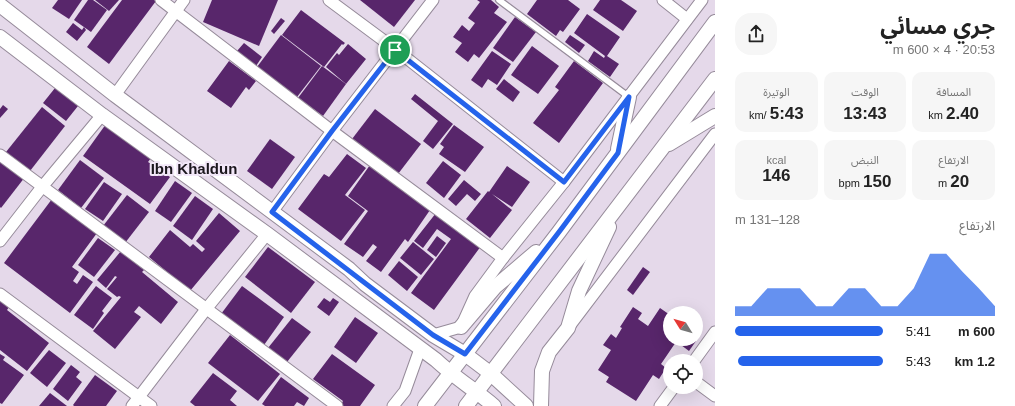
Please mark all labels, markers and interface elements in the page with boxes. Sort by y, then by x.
button: share [735,13,777,55]
text: جري مسائي [880,14,995,39]
pin [378,33,412,67]
icon: arrive [384,39,406,61]
text: 20:53 · 4 × 600 m [893,42,995,57]
text: الوتيرة [763,86,790,98]
text: الوقت [851,86,879,98]
text: المسافة [936,86,971,98]
text: 5:43 [770,104,804,123]
text: 13:43 [843,104,887,123]
text: 2.40 [946,104,979,123]
text: /km [749,109,770,121]
text: km [928,109,946,121]
text: kcal [767,154,786,166]
text: النبض [851,154,879,166]
text: الارتفاع [939,154,969,166]
district label: Ibn Khaldun [151,160,237,177]
text: 146 [762,166,791,185]
text: 150 [863,172,891,191]
text: 20 [950,172,969,191]
text: bpm [839,177,863,189]
text: m [938,177,950,189]
text: 128–131 m [735,212,800,227]
text: الارتفاع [959,218,995,233]
north arrow [663,306,703,346]
map controls [663,306,703,394]
text: 5:41 [906,324,931,339]
text: 600 m [958,324,995,339]
button: locate [663,354,703,394]
text: 5:43 [906,354,931,369]
text: 1.2 km [955,354,995,369]

